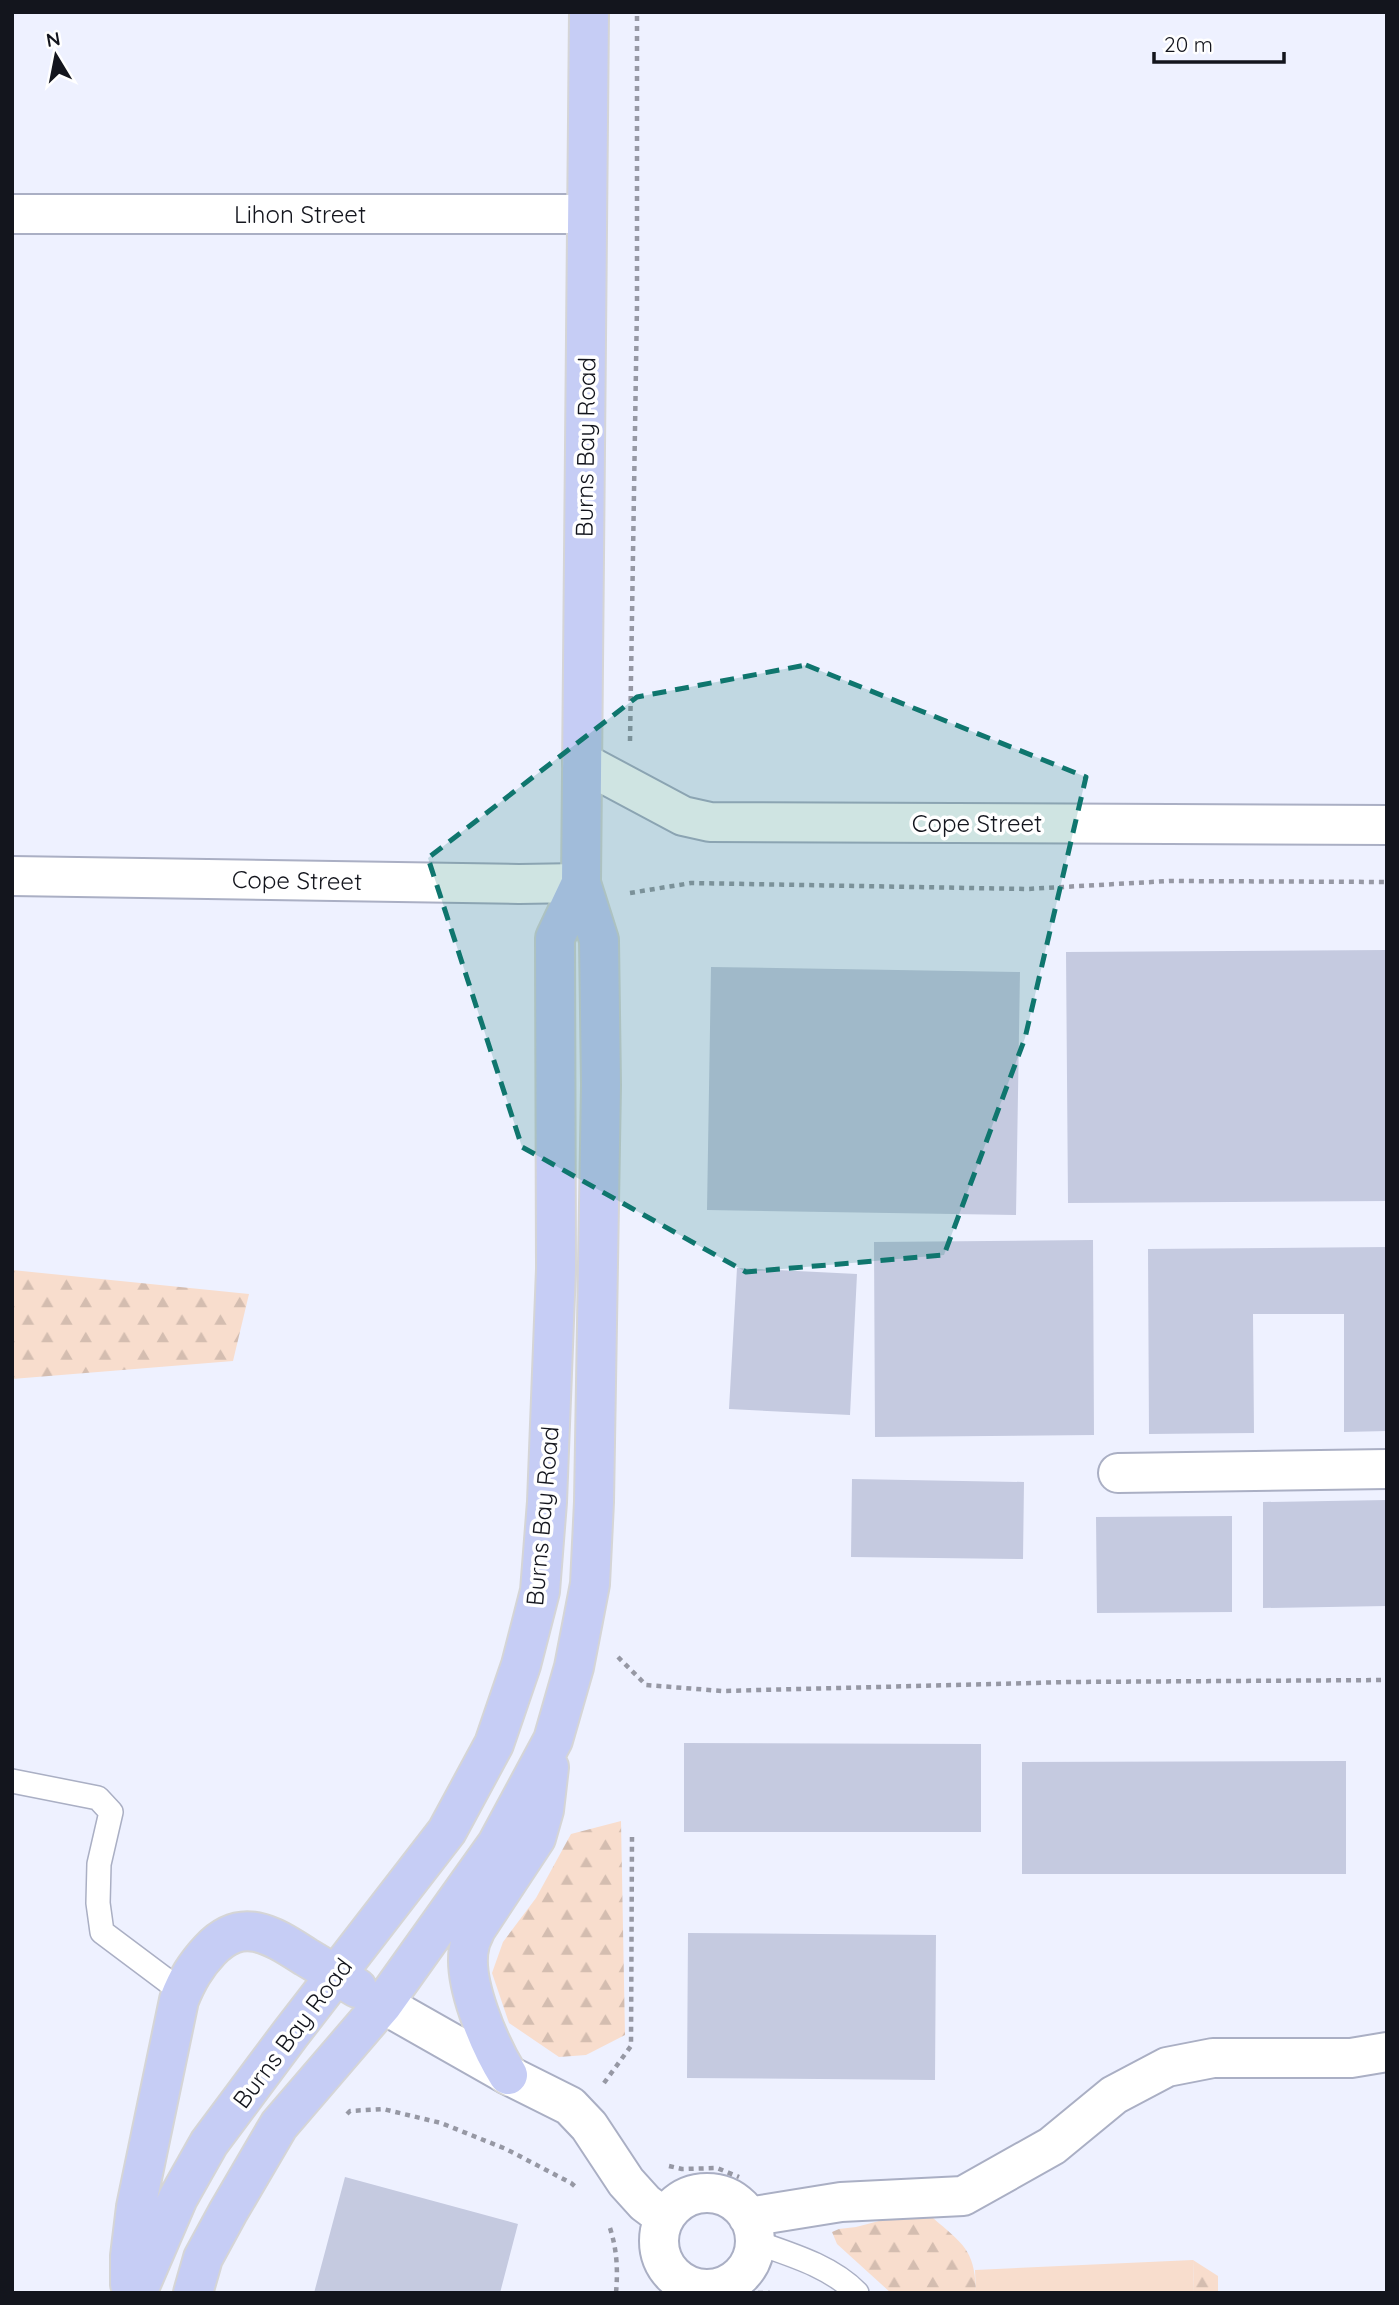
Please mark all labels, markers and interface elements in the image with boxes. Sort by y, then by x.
north arrow [21,21,91,91]
scale bar [1154,21,1284,65]
text: N [44,26,62,52]
text: 20 m [1164,31,1213,57]
street label: Lihon Street [234,199,366,229]
street label: Burns Bay Road [568,357,602,537]
street label: Cope Street [912,808,1042,838]
street label: Cope Street [232,864,362,896]
street label: Burns Bay Road [519,1425,565,1607]
street label: Burns Bay Road [226,1952,358,2114]

